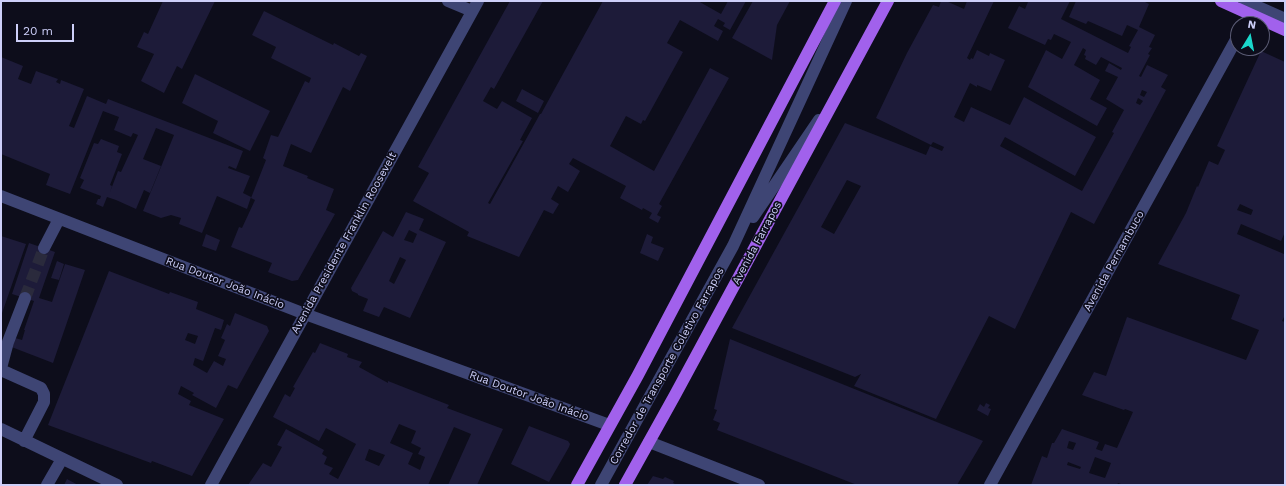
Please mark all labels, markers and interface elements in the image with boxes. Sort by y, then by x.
scale bar [18,16,76,42]
north arrow [1230,16,1270,56]
text: N [1247,18,1257,32]
text: 20 m [23,24,53,38]
street label: Avenida Presidente Franklin Roosevelt [288,150,400,336]
street label: Avenida Farrapos [730,199,784,287]
street label: Avenida Pernambuco [1081,208,1147,314]
street label: Rua Doutor João Inácio [164,254,286,312]
street label: Corredor de Transporte Coletivo Farrapos [607,265,727,467]
street label: Rua Doutor João Inácio [468,368,590,424]

